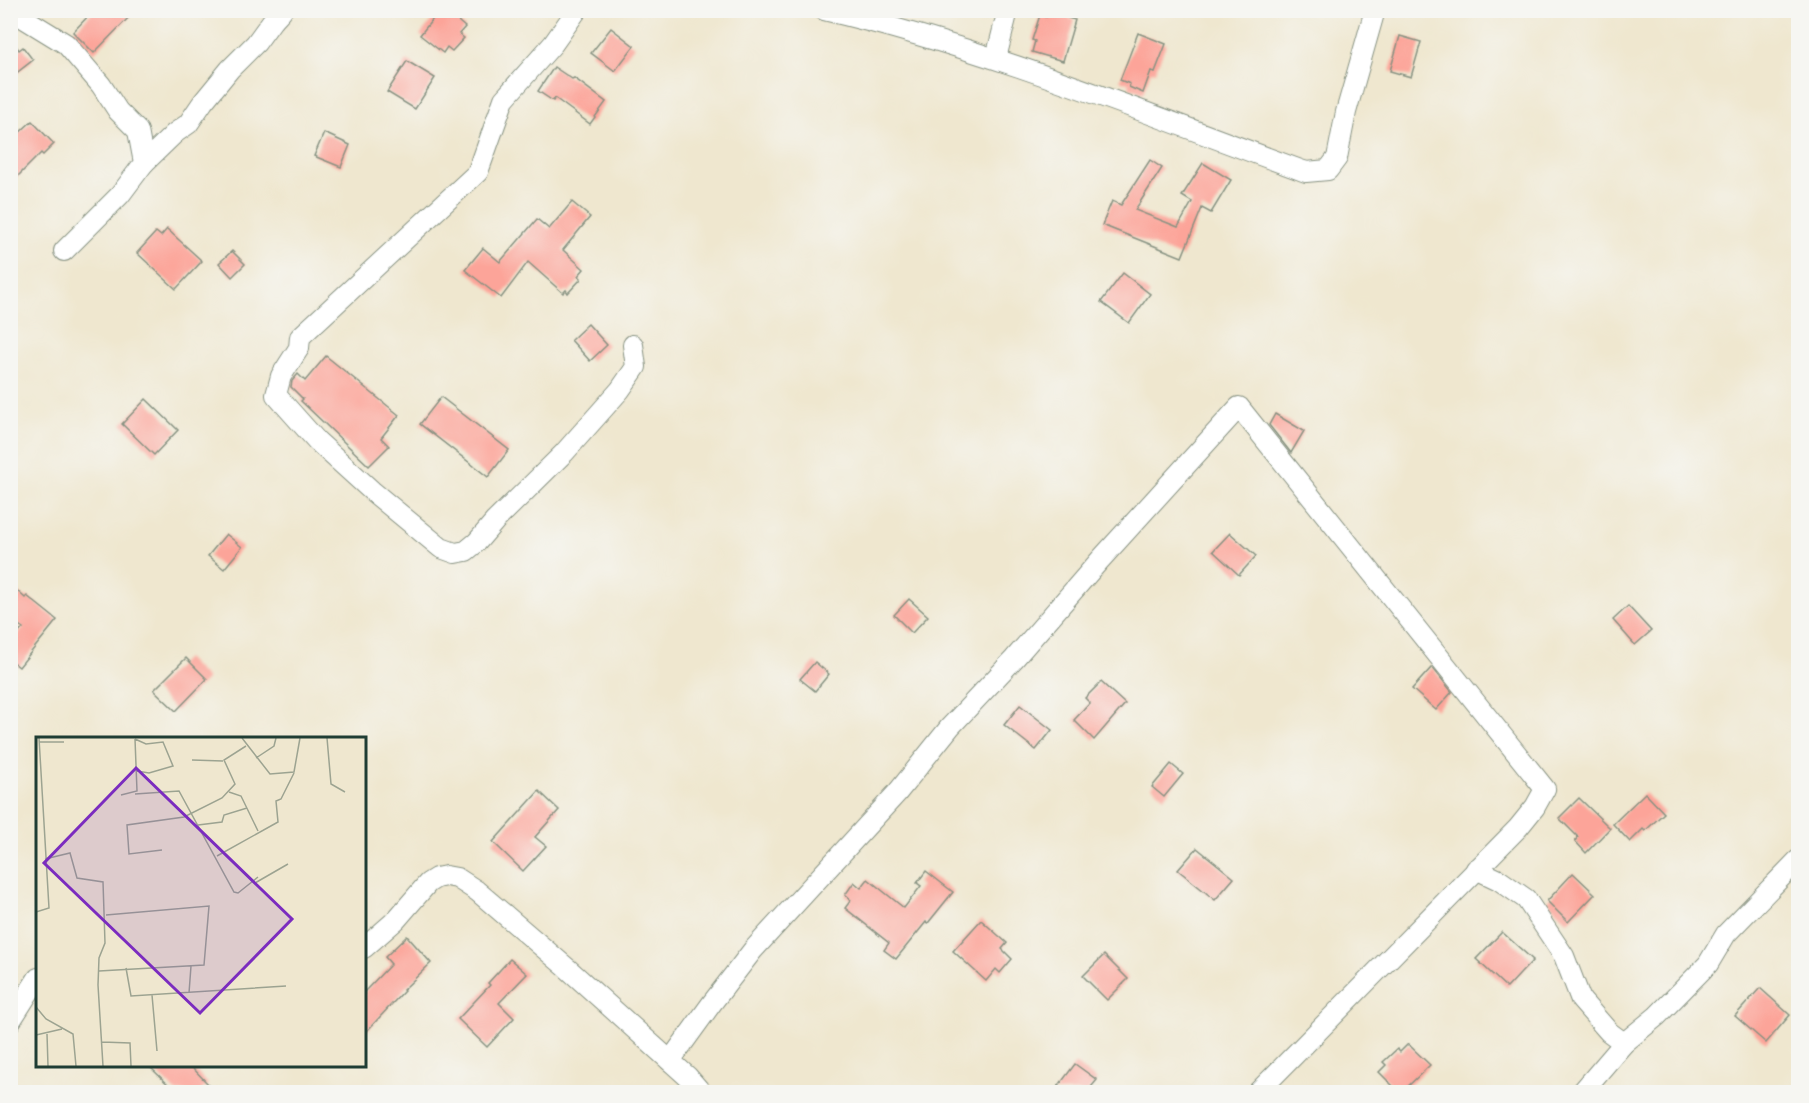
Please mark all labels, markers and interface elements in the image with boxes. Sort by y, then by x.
inset map [36,737,366,1067]

